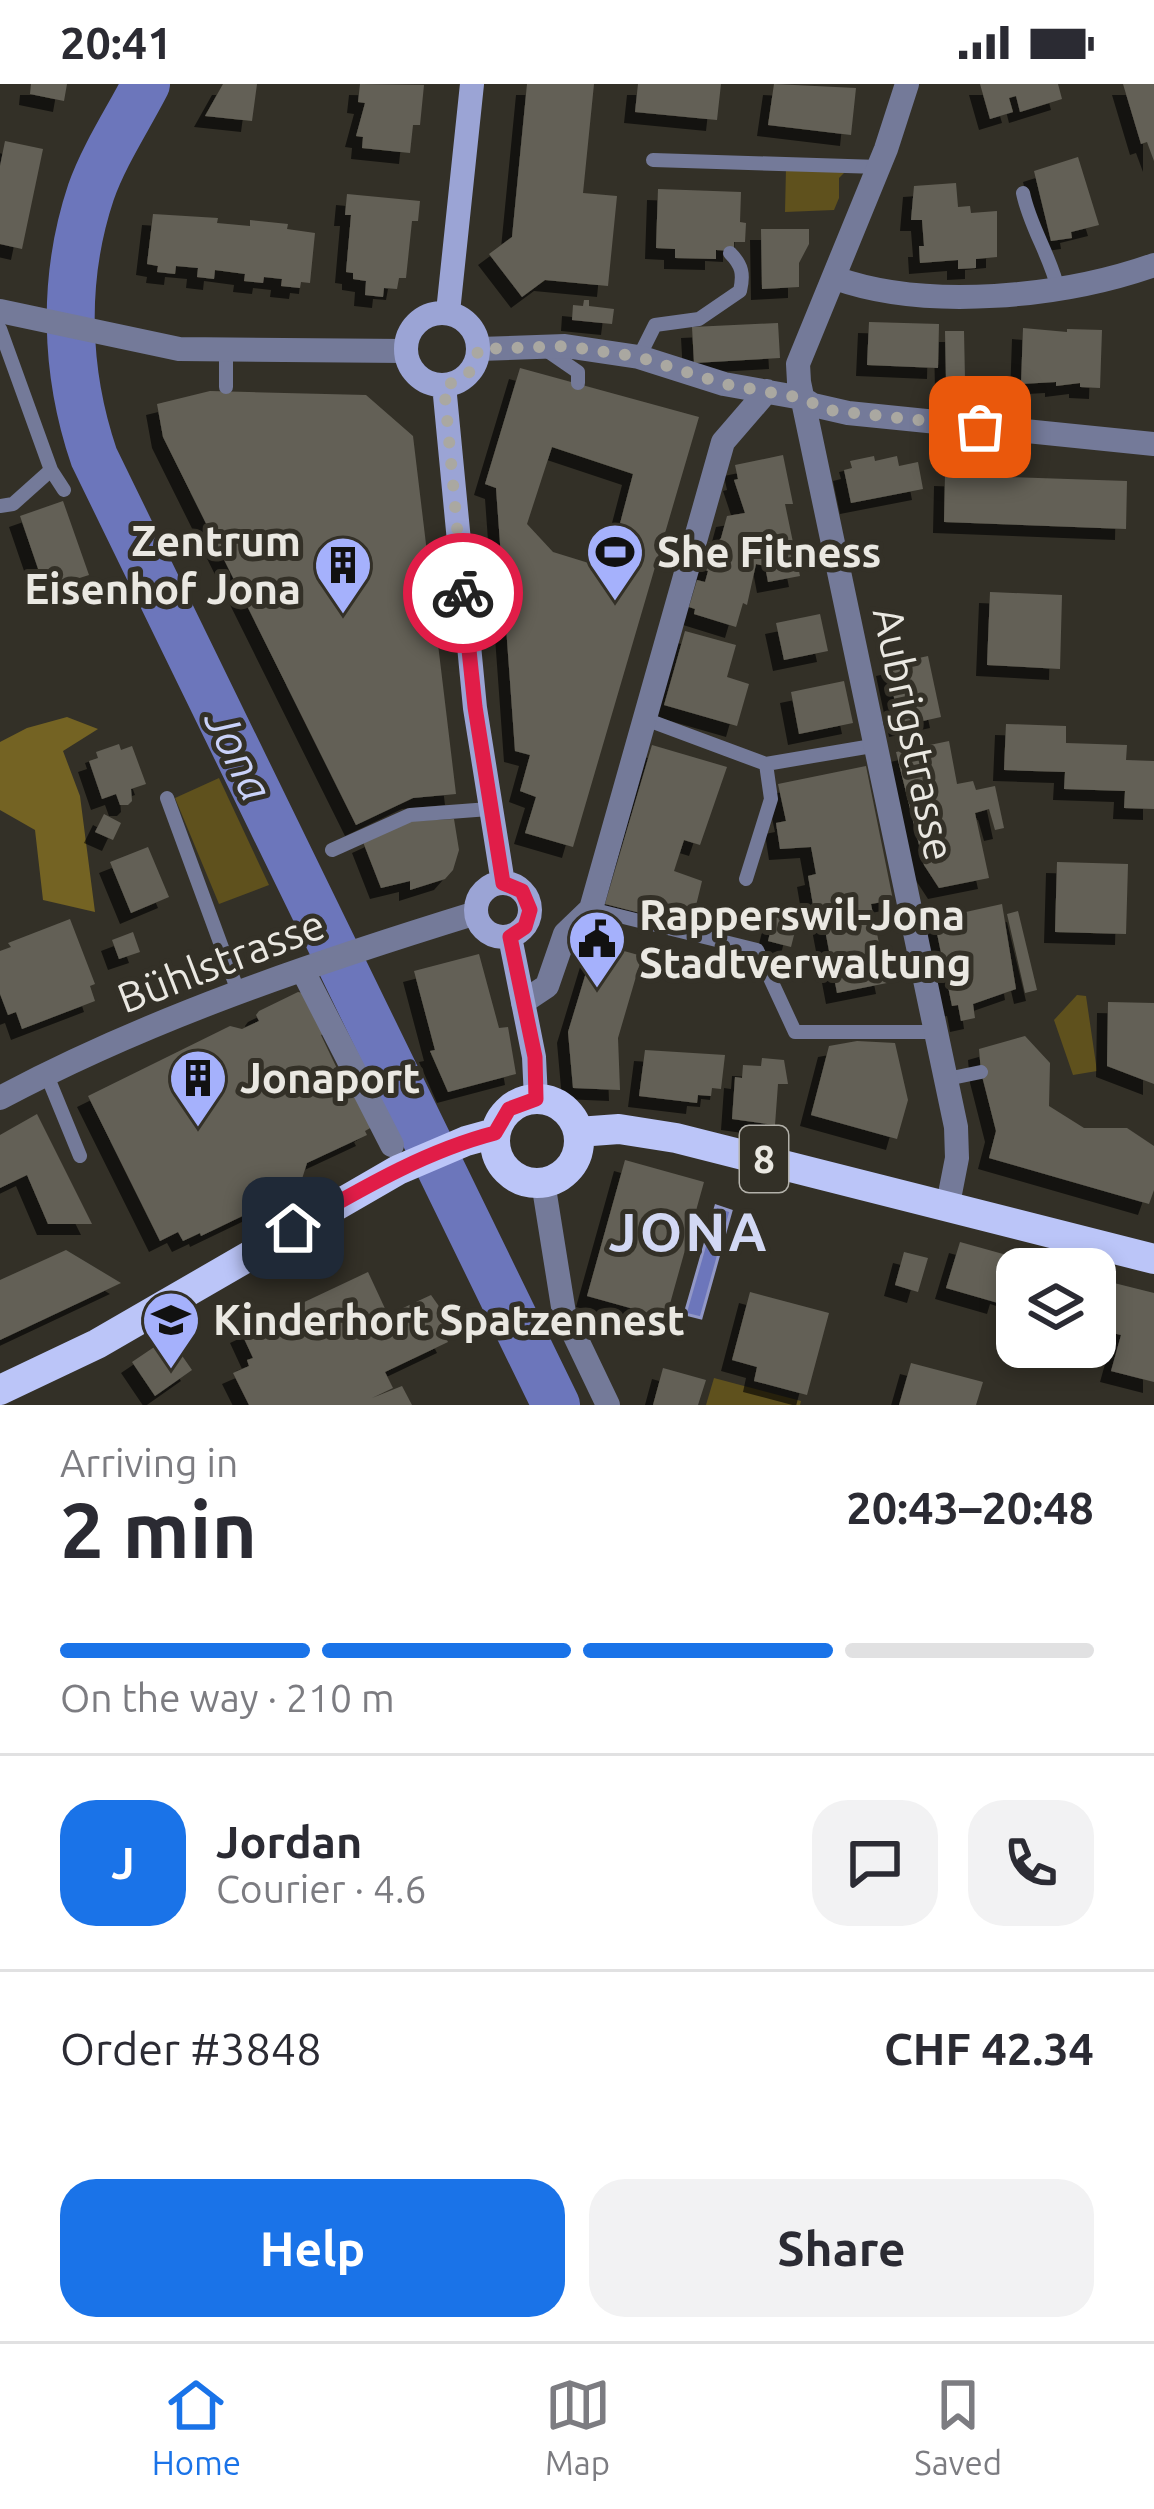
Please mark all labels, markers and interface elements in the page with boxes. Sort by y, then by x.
text: 20:41 [60,17,173,68]
pin [929,376,1031,478]
icon: bag [947,394,1013,460]
place label: Zentrum Eisenhof Jona [24,517,301,612]
sports icon: She Fitness [584,521,646,603]
place label: She Fitness [657,528,881,575]
courier [403,533,523,653]
building icon: Zentrum Eisenhof Jona [312,534,374,616]
icon: bike [430,560,496,626]
street label: Aubrigstrasse [865,603,964,865]
water label: Jona [195,699,283,809]
place label: Rapperswil-Jona Stadtverwaltung [639,891,971,986]
street label: Bühlstrasse [111,900,331,1021]
public building icon: Rapperswil-Jona Stadtverwaltung [566,908,628,990]
building icon: Jonaport [167,1047,229,1129]
place label: Jonaport [240,1054,420,1101]
road number: 8 [740,1126,788,1192]
pin [242,1177,344,1279]
icon: home [260,1195,326,1261]
district label: JONA [609,1201,769,1261]
map controls [996,1248,1116,1368]
button: layers [996,1248,1116,1368]
school or university icon: Kinderhort Spatzennest [140,1289,202,1371]
place label: Kinderhort Spatzennest [213,1296,685,1343]
text: Arriving in [60,1441,238,1484]
text: 20:43–20:48 [846,1482,1094,1533]
text: 2 min [60,1485,257,1573]
text: On the way · 210 m [60,1676,395,1719]
button: chat [812,1800,938,1926]
button: phone [968,1800,1094,1926]
text: Jordan [216,1816,362,1867]
text: J [111,1837,135,1888]
text: Courier · 4.6 [216,1867,427,1910]
text: Order #3848 [60,2023,322,2074]
text: CHF 42.34 [884,2023,1094,2074]
button: Help [60,2179,565,2317]
button: Share [589,2179,1094,2317]
tab: Home [152,2372,241,2481]
tab: Map [545,2372,611,2481]
tab: Saved [914,2372,1002,2481]

